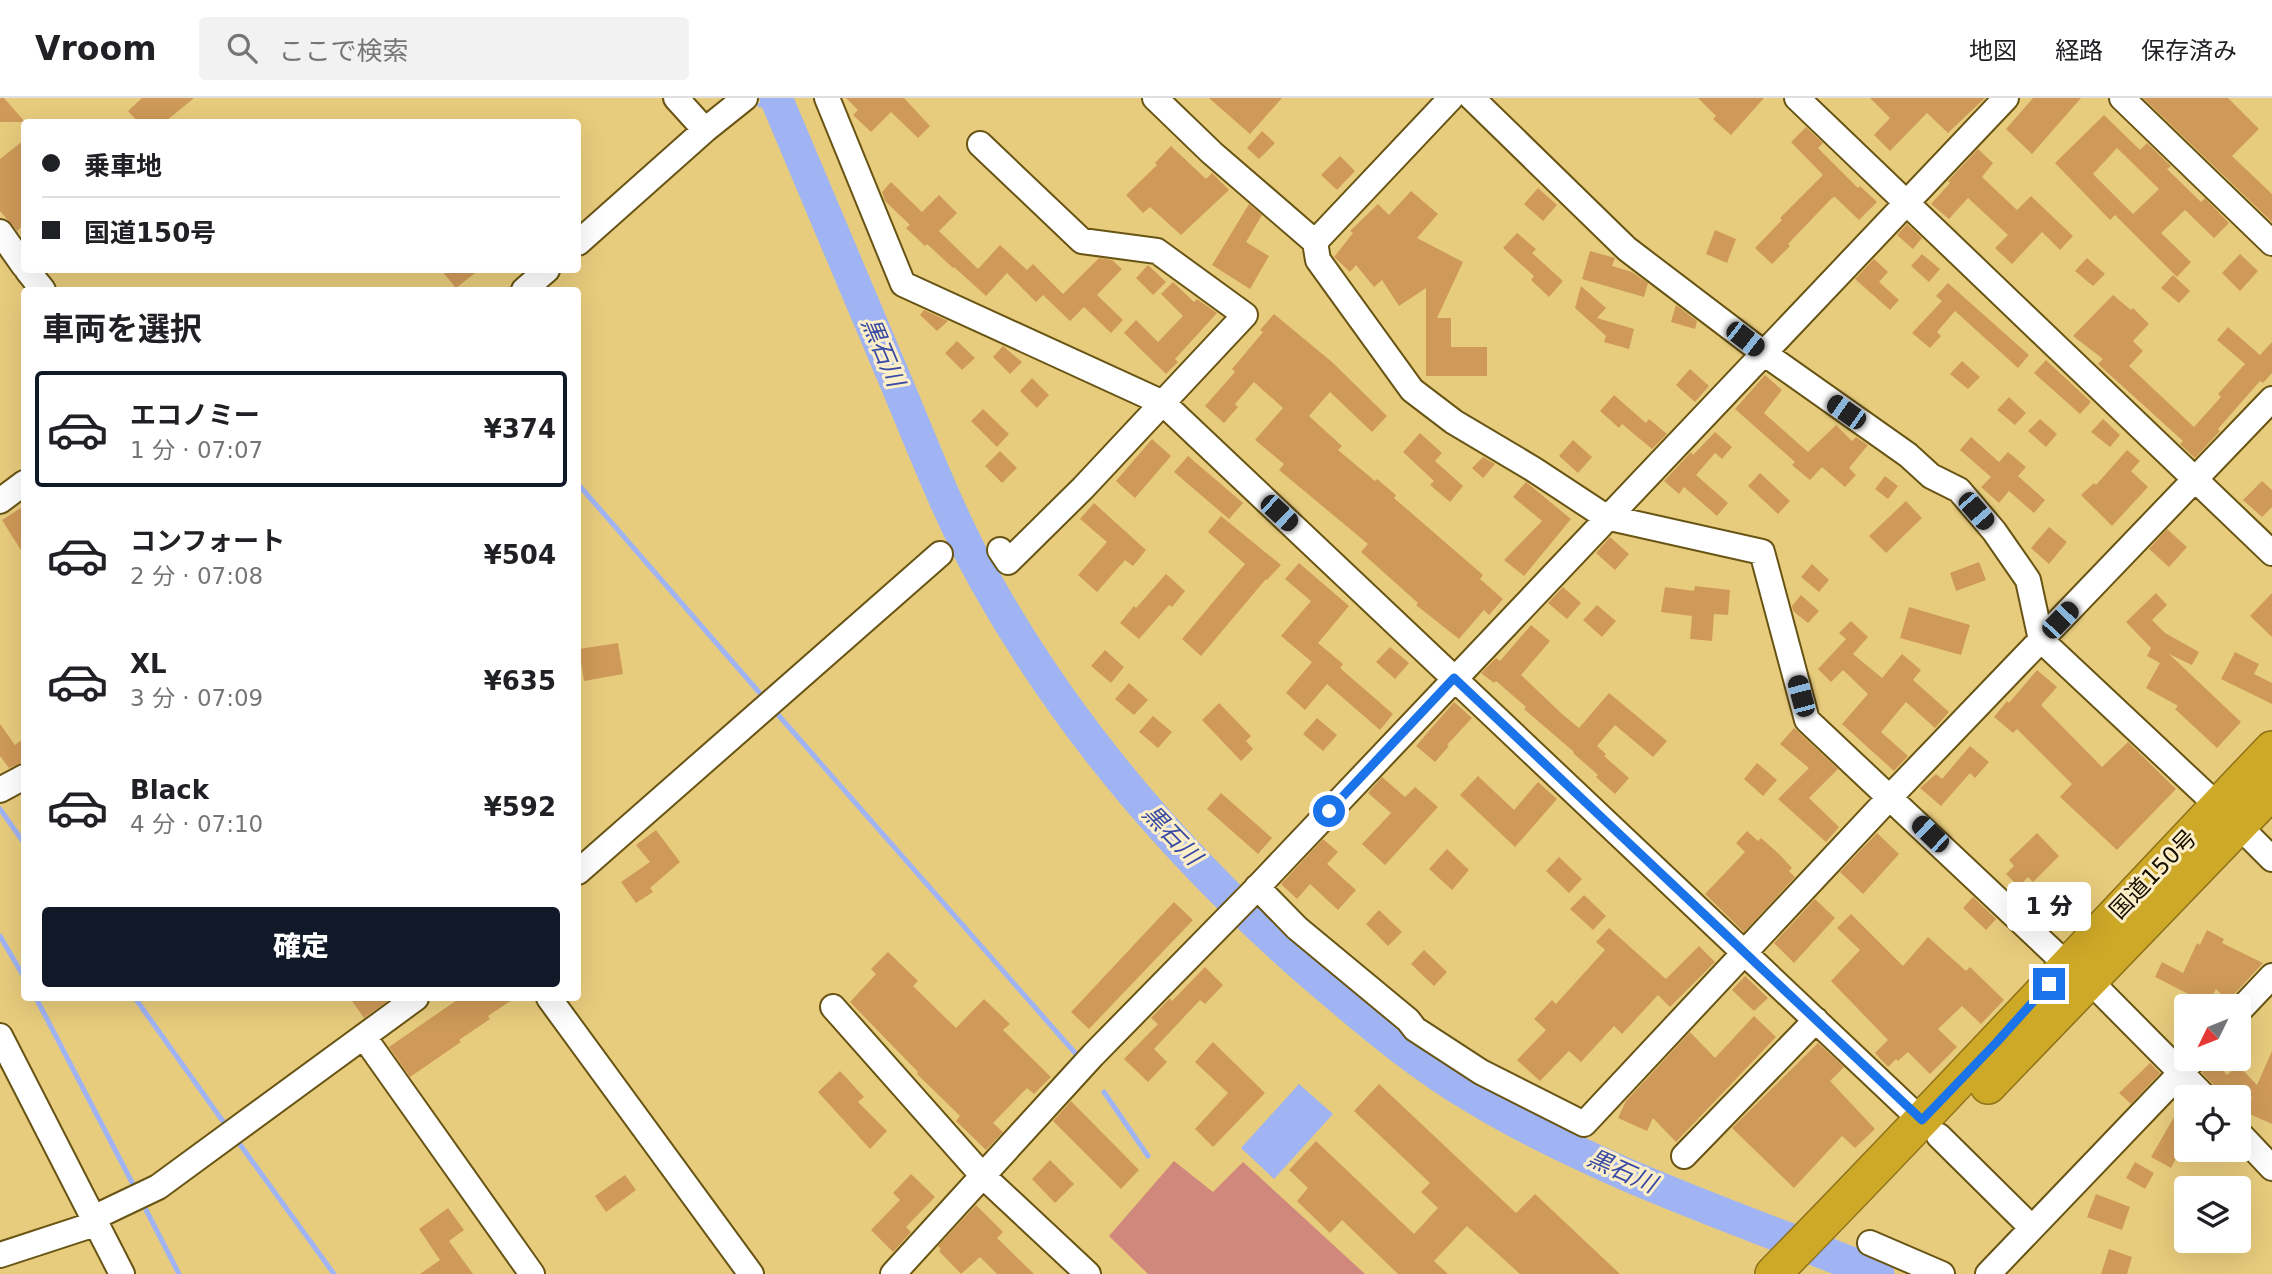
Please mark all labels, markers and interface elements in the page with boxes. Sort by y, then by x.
search box [199,17,689,80]
text: Vroom [35,29,157,68]
icon: search [223,29,261,67]
text: ここで検索 [279,36,409,66]
text: 地図 [1969,37,2017,65]
text: 経路 [2055,37,2103,65]
text: 保存済み [2141,37,2237,65]
text: 乗車地 [84,151,162,181]
text: 国道150号 [84,218,216,248]
text: 車両を選択 [42,310,202,348]
water label: 黒石川 [856,313,911,393]
car [1722,318,1769,360]
car [1823,391,1870,433]
icon: car [46,398,109,461]
text: エコノミー [130,400,260,430]
text: ¥374 [484,414,556,444]
text: 1 分 · 07:07 [130,437,263,463]
car [1955,488,1998,534]
car [1257,491,1302,535]
icon: car [46,524,109,587]
text: コンフォート [130,526,285,556]
text: ¥504 [484,540,556,570]
text: 2 分 · 07:08 [130,563,263,589]
car [2038,598,2083,642]
text: XL [130,649,167,679]
icon: car [46,650,109,713]
text: ¥635 [484,666,556,696]
car [1786,673,1817,719]
text: 3 分 · 07:09 [130,685,263,711]
text: Black [130,775,209,805]
icon: car [46,776,109,839]
text: ¥592 [484,792,556,822]
route start [1313,795,1345,827]
water label: 黒石川 [1137,799,1209,873]
text: 4 分 · 07:10 [130,811,263,837]
car [1908,812,1953,856]
street label: 国道150号 [2104,824,2202,924]
callout: 1 分 [2007,882,2091,932]
text: 1 分 [2025,893,2073,919]
button: 確定 [42,907,560,987]
route end [2033,968,2065,1000]
north arrow [2174,994,2250,1071]
map controls [2174,994,2251,1253]
button: locate [2174,1085,2251,1162]
water label: 黒石川 [1583,1144,1663,1200]
button: layers [2174,1176,2251,1253]

